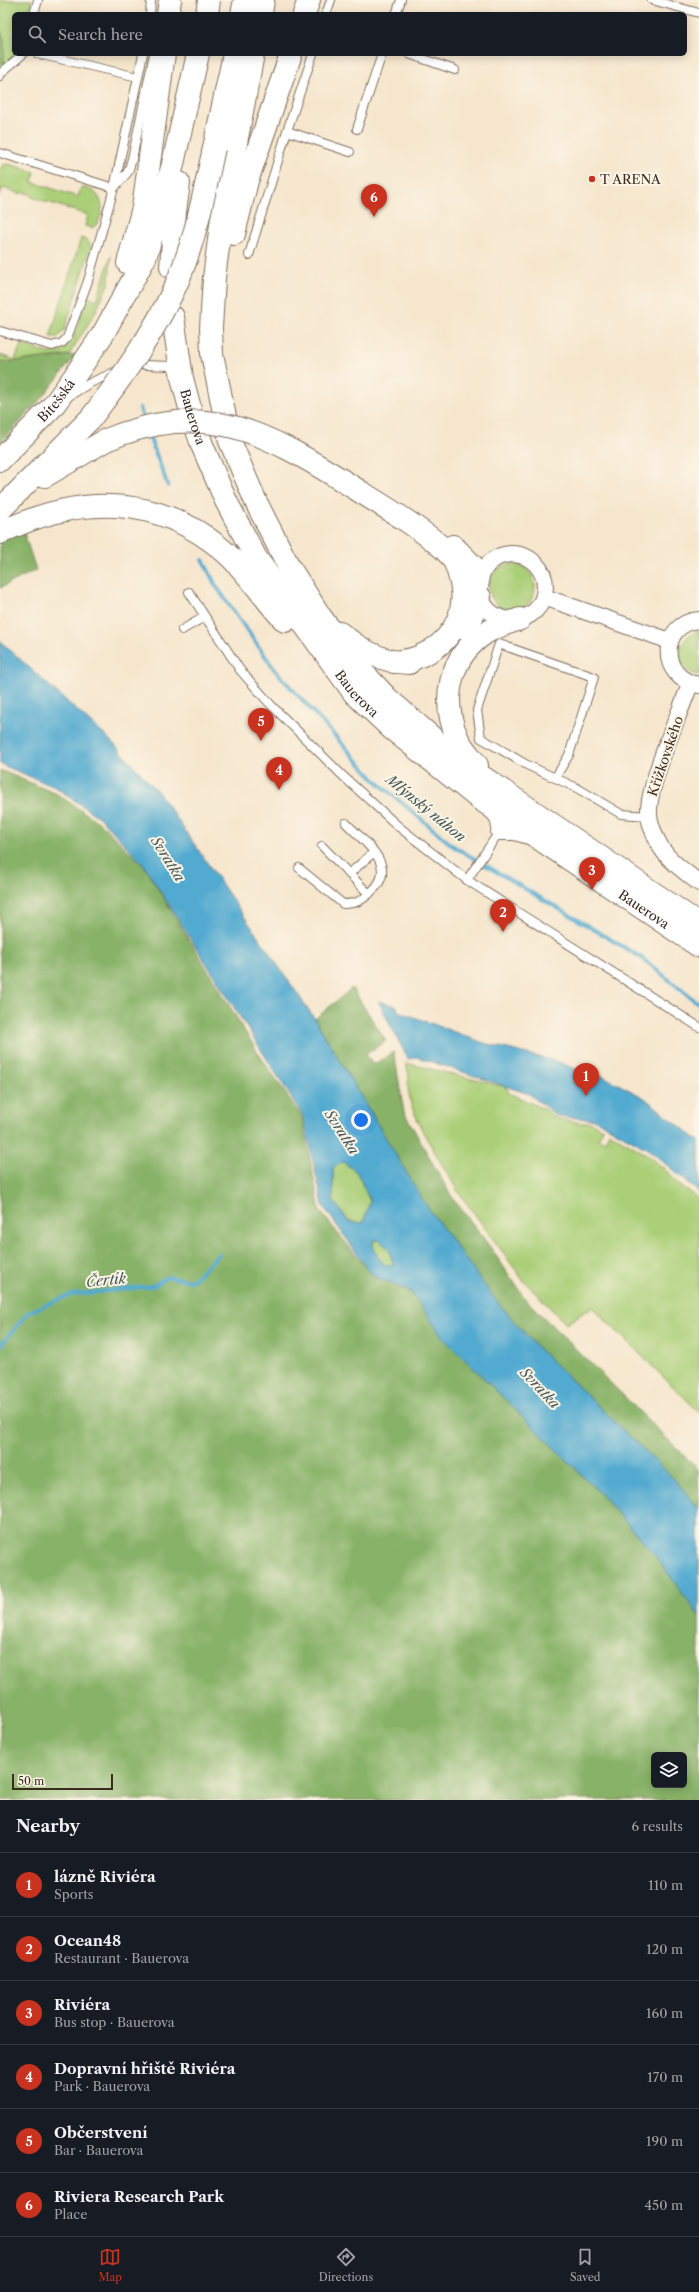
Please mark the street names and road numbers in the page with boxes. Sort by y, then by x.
street label: Bítešská [34,376,78,425]
street label: Bauerova [177,387,209,447]
street label: Bauerova [332,667,382,720]
street label: Křížkovského [644,714,686,798]
street label: Bauerova [616,886,672,932]

